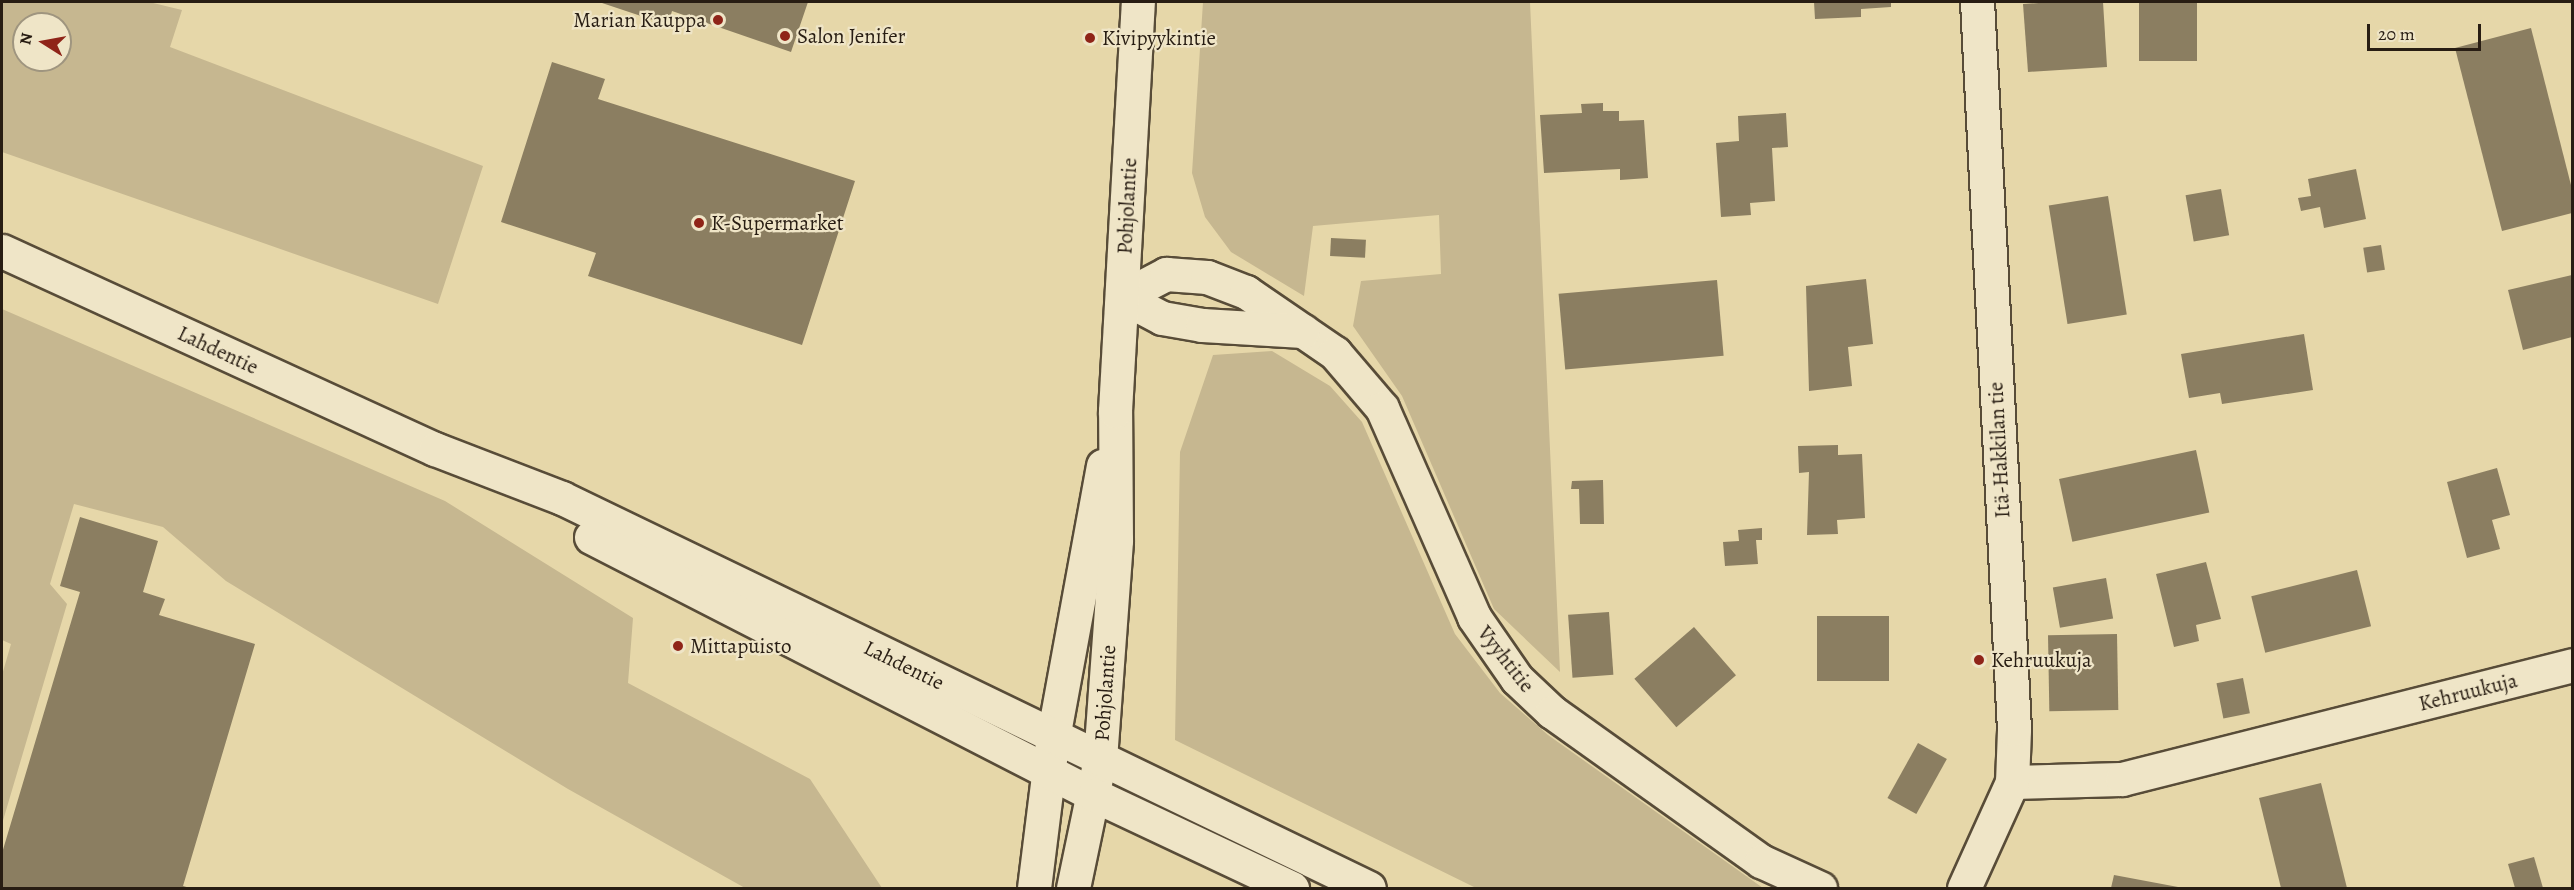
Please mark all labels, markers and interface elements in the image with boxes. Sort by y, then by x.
place label: Marian Kauppa [573,7,706,33]
north arrow [12,12,72,72]
scale bar [2370,12,2484,50]
marker: Marian Kauppa [711,13,725,27]
text: 20 m [2378,22,2415,46]
place label: Salon Jenifer [797,23,906,49]
place label: Kivipyykintie [1102,25,1216,51]
marker: Salon Jenifer [778,29,792,43]
text: N [14,31,38,47]
marker: Kivipyykintie [1083,31,1097,45]
street label: Pohjolantie [1112,157,1142,255]
place label: K-Supermarket [711,210,844,236]
marker: K-Supermarket [692,216,706,230]
street label: Lahdentie [174,320,262,380]
street label: Itä-Hakkilan tie [1983,381,2015,519]
street label: Vyyhtitie [1472,621,1540,697]
place label: Mittapuisto [690,633,791,659]
street label: Lahdentie [860,635,948,695]
marker: Mittapuisto [671,639,685,653]
street label: Pohjolantie [1089,644,1121,742]
place label: Kehruukuja [1991,647,2092,673]
marker: Kehruukuja [1972,653,1986,667]
street label: Kehruukuja [2416,668,2520,716]

